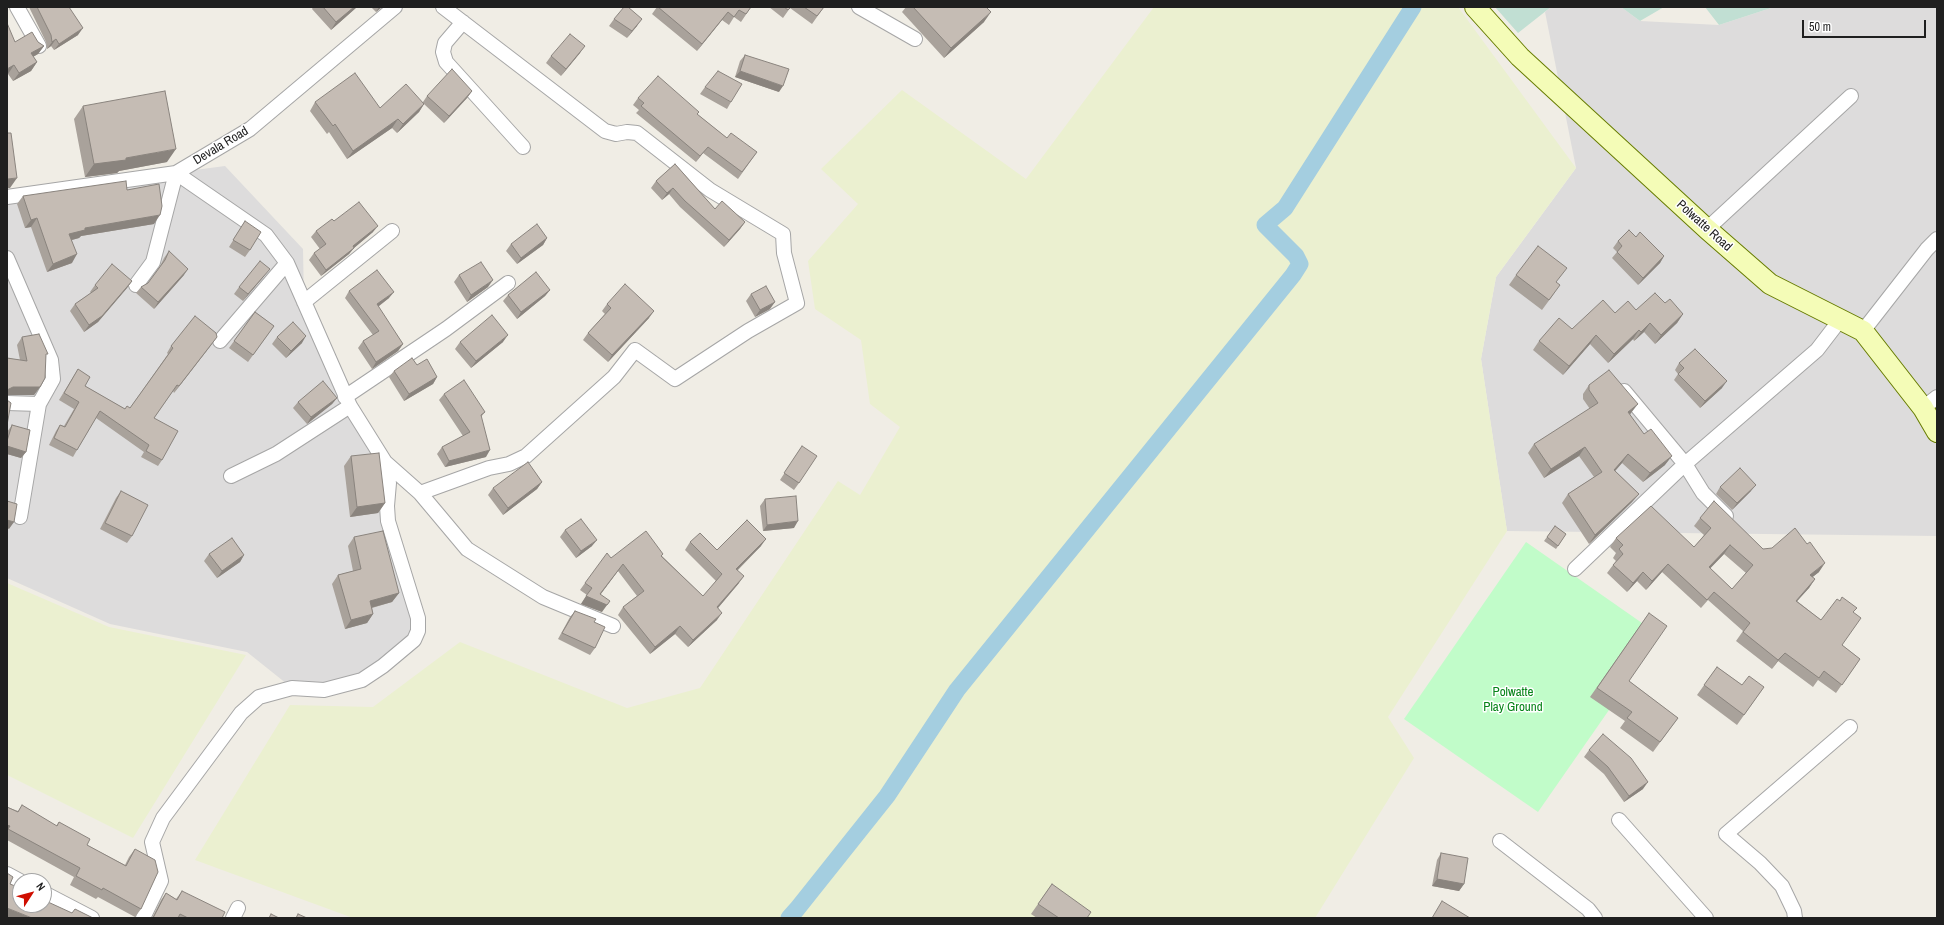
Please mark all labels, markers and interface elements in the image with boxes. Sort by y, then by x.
scale bar [1804,12,1928,38]
text: 50 m [1809,19,1831,35]
street label: Devala Road [191,123,251,169]
street label: Polwatte Road [1673,197,1735,255]
park label: Polwatte Play Ground [1483,685,1543,716]
north arrow [12,873,52,913]
text: N [33,880,48,893]

